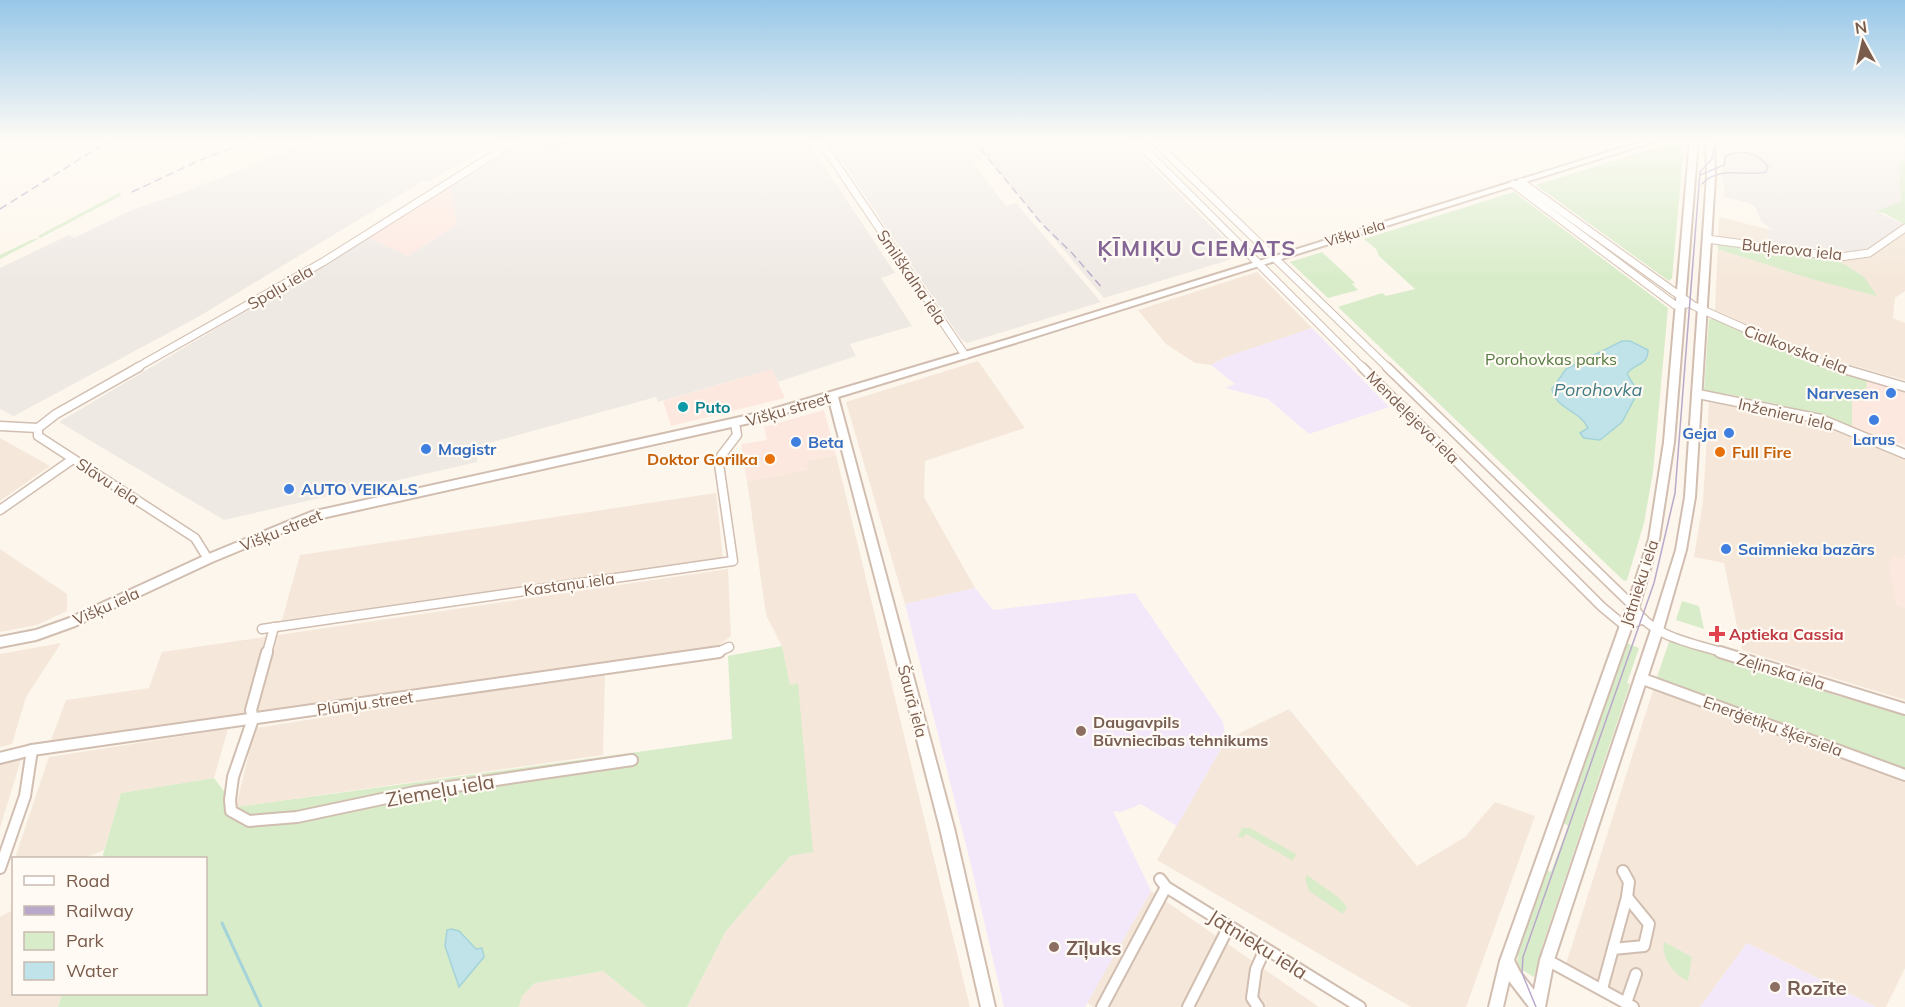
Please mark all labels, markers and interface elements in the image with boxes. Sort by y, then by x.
north arrow [1833,12,1893,72]
text: N [1854,16,1868,38]
street label: Višķu iela [1323,215,1387,251]
street label: Smilškalna iela [873,226,951,328]
district label: ĶĪMIĶU CIEMATS [1097,234,1297,263]
street label: Butļerova iela [1741,234,1843,264]
street label: Spaļu iela [244,260,316,314]
street label: Cialkovska iela [1741,320,1851,378]
park label: Porohovkas parks [1485,349,1617,369]
street label: Mendeļejeva iela [1362,366,1464,468]
water label: Porohovka [1554,378,1642,401]
place label: Narvesen [1806,383,1879,403]
marker: Narvesen [1884,386,1898,400]
street label: Višķu street [744,387,833,431]
street label: Inženieru iela [1736,393,1836,435]
place label: Puto [695,397,731,417]
marker: Puto [676,400,690,414]
marker: Larus [1867,413,1881,427]
place label: Geja [1682,423,1717,443]
marker: Geja [1722,426,1736,440]
place label: Larus [1853,429,1895,449]
place label: Beta [808,432,844,452]
marker: Beta [789,435,803,449]
place label: Magistr [438,439,497,459]
marker: Magistr [419,442,433,456]
place label: Full Fire [1732,442,1792,462]
marker: Full Fire [1713,445,1727,459]
place label: Doktor Gorilka [647,449,758,469]
marker: Doktor Gorilka [763,452,777,466]
street label: Slāvu iela [73,453,143,509]
place label: AUTO VEIKALS [301,479,418,499]
marker: AUTO VEIKALS [282,482,296,496]
street label: Višķu street [237,504,325,556]
street label: Jātnieku iela [1616,537,1662,629]
place label: Saimnieka bazārs [1738,539,1875,559]
marker: Saimnieka bazārs [1719,542,1733,556]
street label: Kastaņu iela [522,568,616,600]
street label: Višķu iela [70,583,142,629]
place label: Aptieka Cassia [1729,624,1844,644]
marker: Aptieka Cassia [1710,627,1724,641]
street label: Zeļinska iela [1735,648,1827,694]
street label: Šaurā iela [894,663,932,739]
street label: Plūmju street [316,686,415,720]
street label: Enerģētiķu šķērsiela [1701,691,1845,761]
place label: Daugavpils Būvniecības tehnikums [1093,712,1268,750]
marker: Daugavpils Būvniecības tehnikums [1074,724,1088,738]
street label: Ziemeļu iela [384,768,496,813]
legend [12,857,207,995]
text: Road [66,869,110,892]
text: Railway [66,899,134,922]
street label: Jātnieku iela [1204,904,1312,984]
text: Park [66,929,105,952]
place label: Zīļuks [1066,935,1121,960]
marker: Zīļuks [1047,940,1061,954]
text: Water [66,959,119,982]
place label: Rozīte [1787,975,1847,1000]
marker: Rozīte [1768,980,1782,994]

